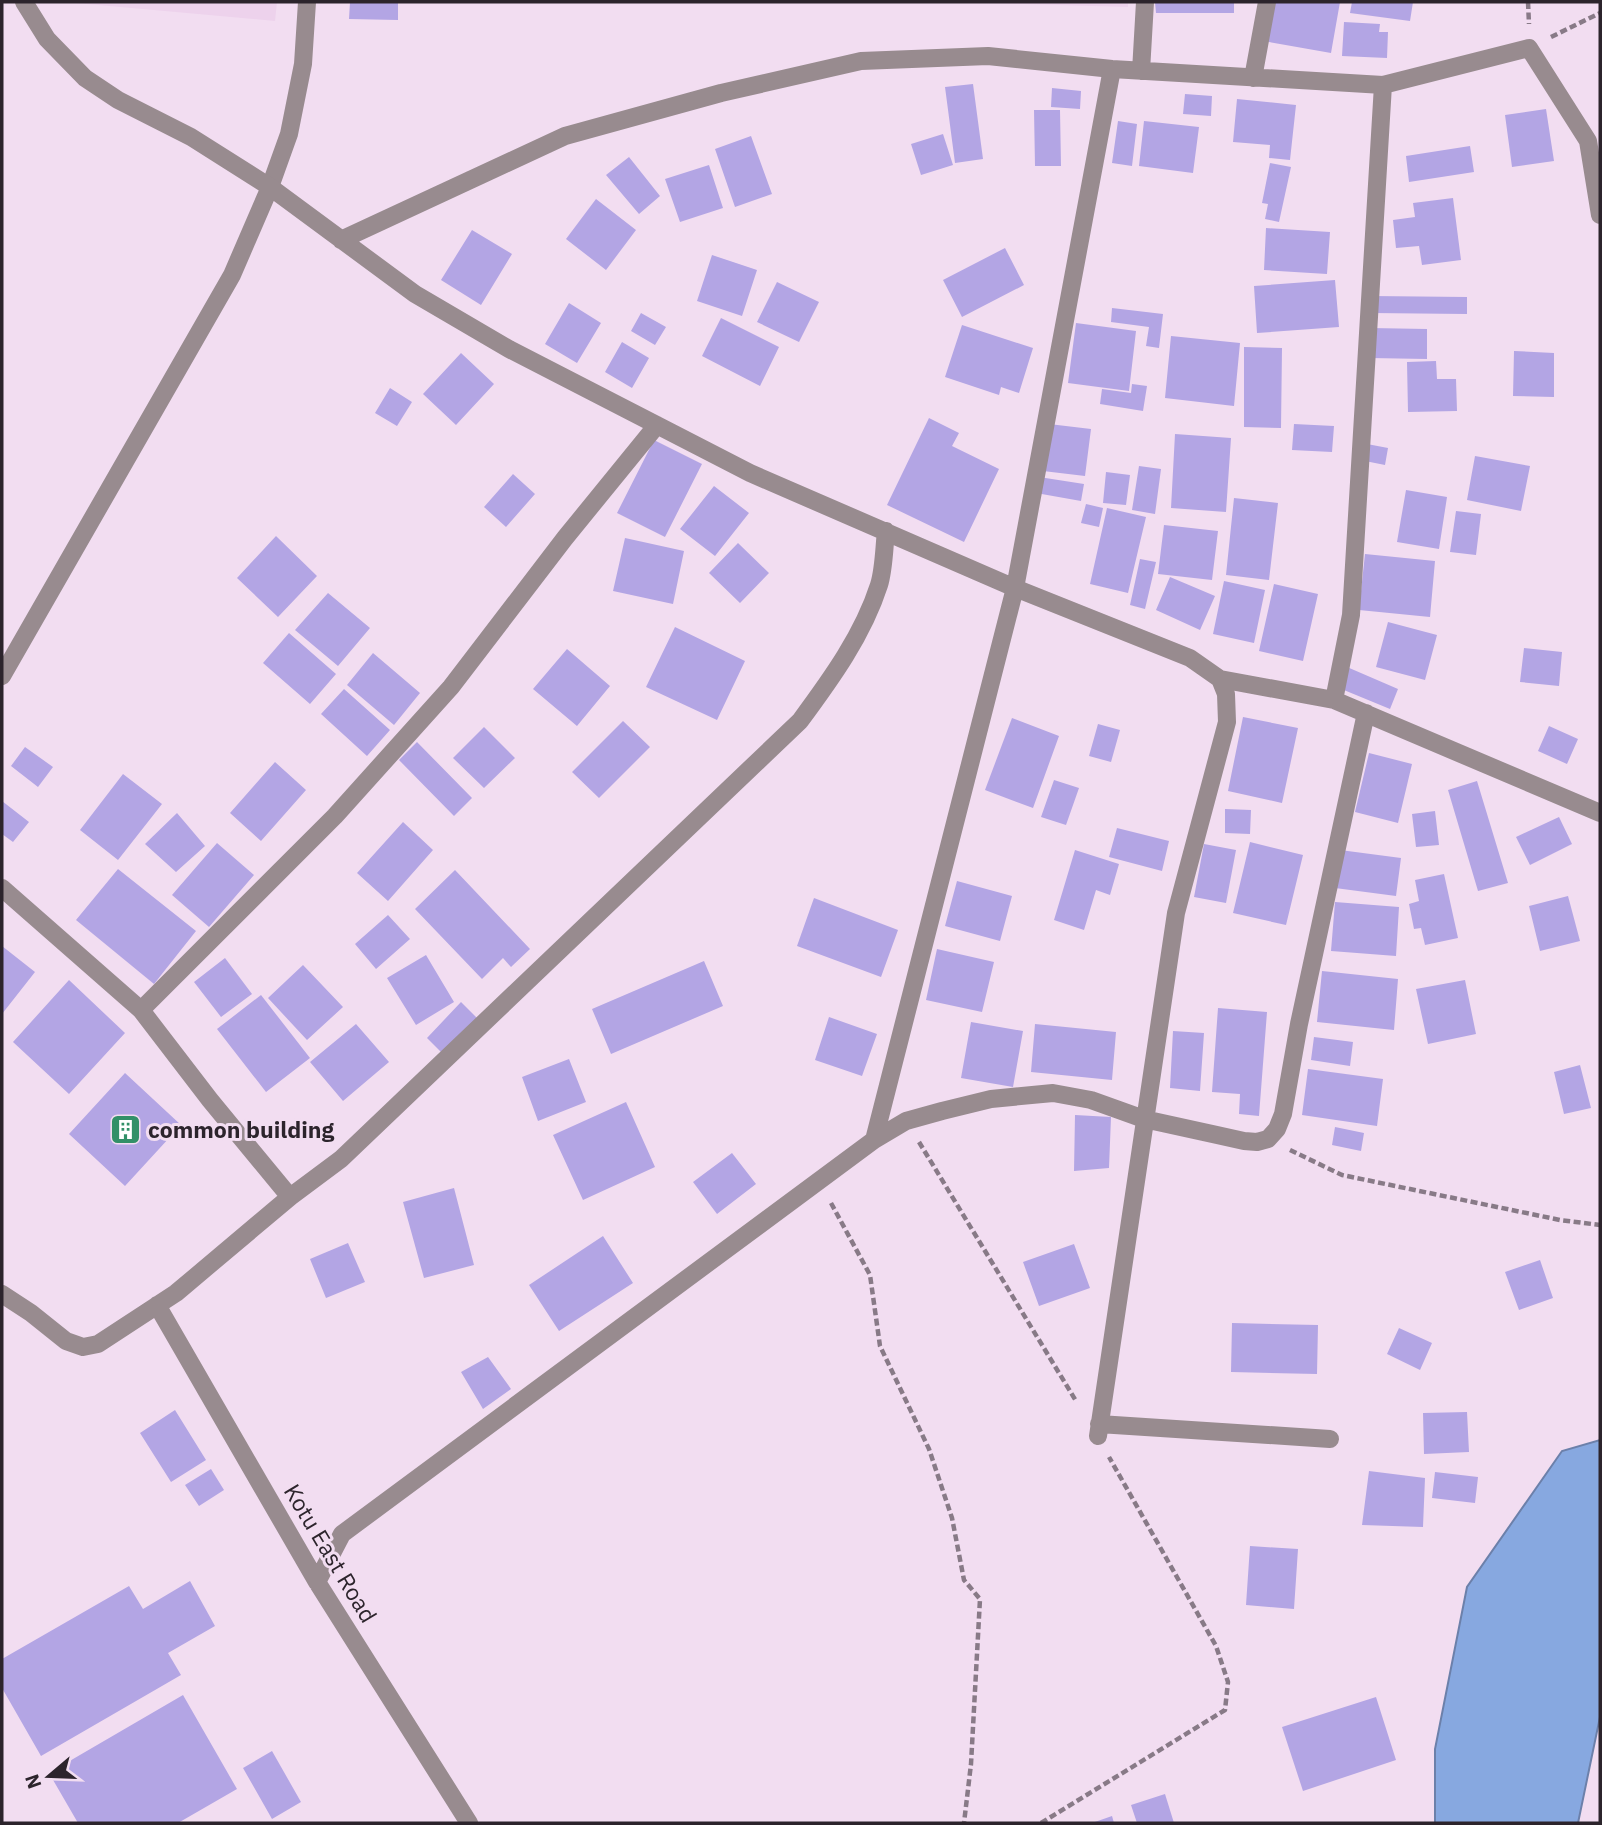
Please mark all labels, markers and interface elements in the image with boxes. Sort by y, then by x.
building icon: common building [108,1112,142,1146]
place label: common building [148,1114,334,1144]
street label: Kotu East Road [278,1478,384,1628]
north arrow [14,1741,84,1811]
text: N [19,1771,47,1792]

